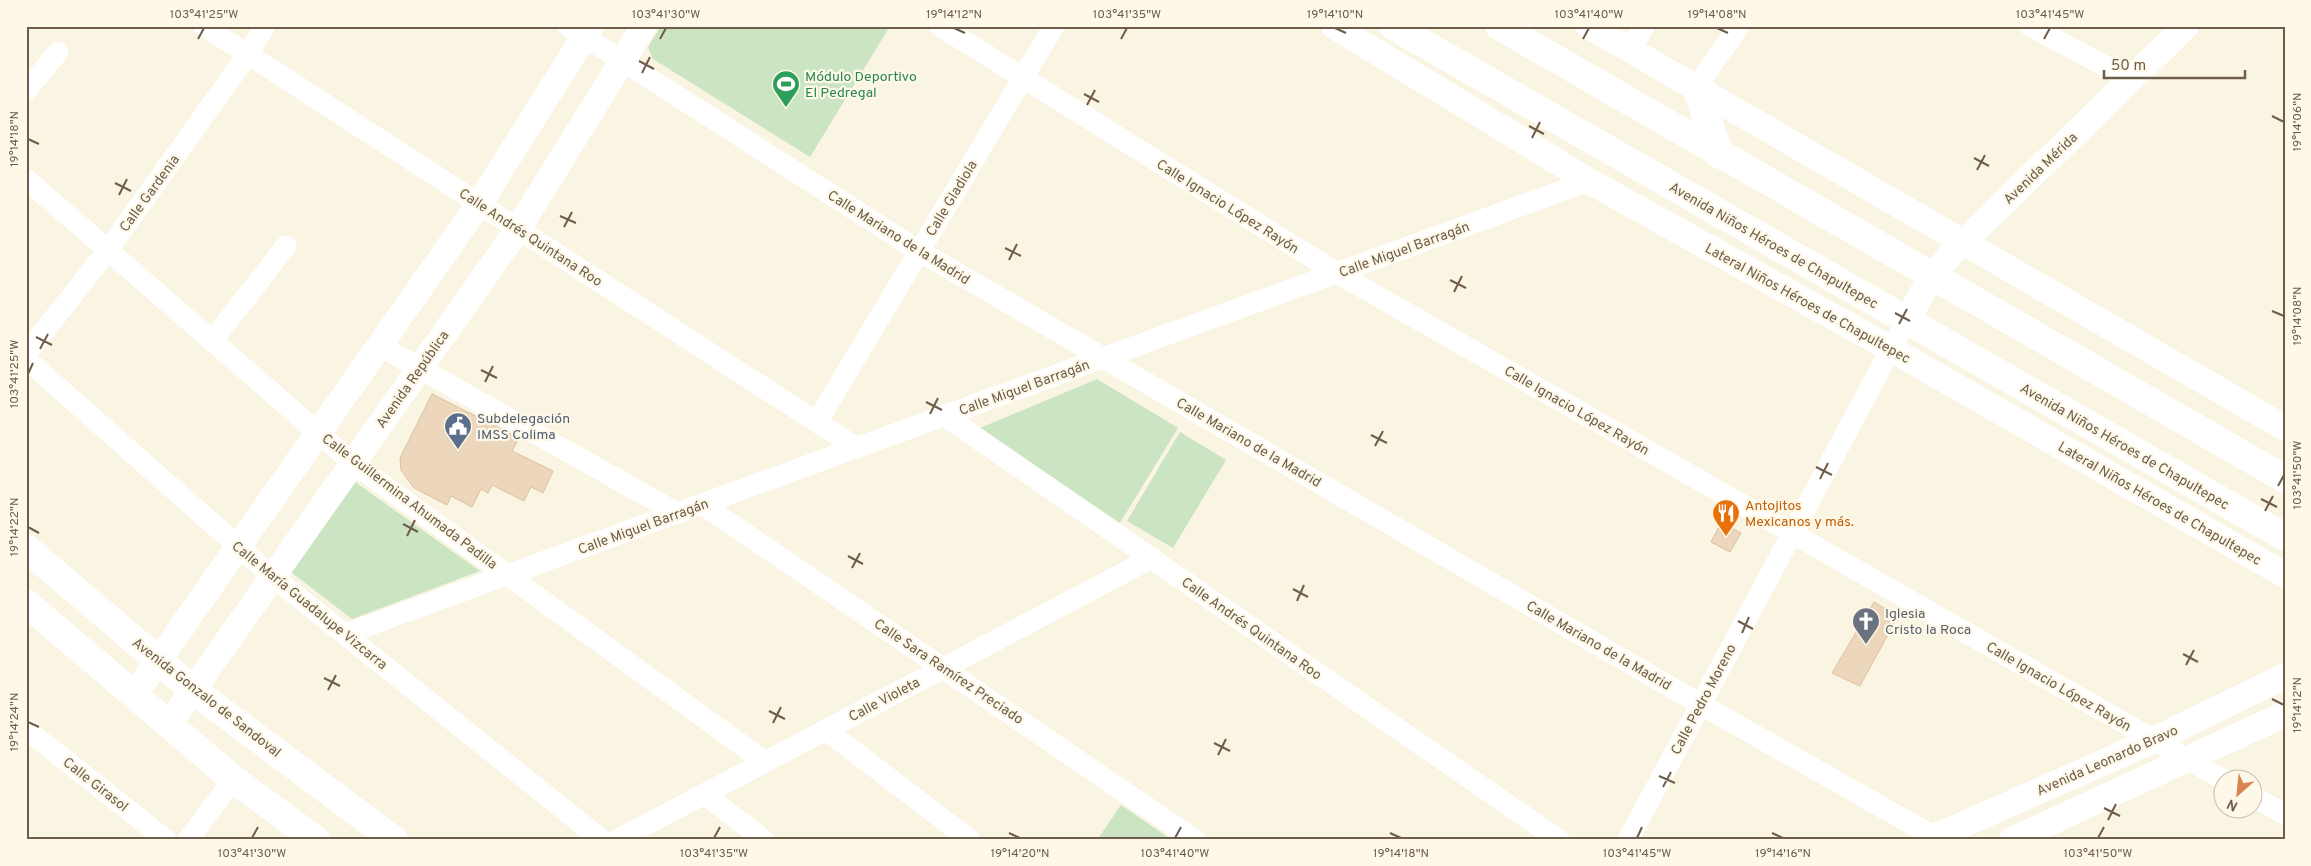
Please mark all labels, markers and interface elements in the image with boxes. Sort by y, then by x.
text: 103°41'25"W [170,7,238,23]
text: 103°41'30"W [632,7,700,23]
text: 19°14'12"N [926,7,982,23]
text: 103°41'35"W [1093,7,1161,23]
text: 19°14'10"N [1307,7,1363,23]
text: 103°41'40"W [1555,7,1623,23]
text: 19°14'08"N [1687,7,1747,23]
text: 103°41'45"W [2016,7,2084,23]
scale bar [2104,48,2245,80]
text: 50 m [2111,57,2146,76]
sports icon: Módulo Deportivo El Pedregal [771,69,801,108]
place label: Módulo Deportivo El Pedregal [805,69,917,102]
text: 19°14'06"N [2290,92,2306,152]
text: 19°14'18"N [7,111,23,167]
street label: Avenida Mérida [2000,129,2082,209]
street label: Calle Gardenia [117,152,184,236]
street label: Calle Ignacio López Rayón [1153,156,1302,258]
street label: Calle Gladiola [923,158,982,240]
street label: Avenida Niños Héroes de Chapultepec [1666,179,1881,313]
street label: Calle Andrés Quintana Roo [455,186,605,291]
street label: Calle Mariano de la Madrid [824,187,973,289]
street label: Calle Miguel Barragán [1337,219,1472,282]
street label: Lateral Niños Héroes de Chapultepec [1702,241,1913,368]
text: 19°14'08"N [2290,286,2306,346]
street label: Avenida República [373,328,453,432]
text: 103°41'25"W [7,340,23,408]
street label: Calle Miguel Barragán [957,357,1092,420]
street label: Calle Ignacio López Rayón [1501,363,1652,460]
street label: Avenida Niños Héroes de Chapultepec [2017,380,2232,514]
street label: Calle Mariano de la Madrid [1173,395,1324,492]
public building icon: Subdelegación IMSS Colima [443,411,473,450]
place label: Subdelegación IMSS Colima [477,411,570,444]
street label: Calle Guillermina Ahumada Padilla [318,431,500,574]
street label: Lateral Niños Héroes de Chapultepec [2054,439,2264,570]
text: 103°41'50"W [2290,441,2306,509]
street label: Calle Miguel Barragán [576,496,711,559]
text: 19°14'22"N [7,498,23,556]
restaurant icon: Antojitos Mexicanos y más. [1711,498,1741,537]
place label: Antojitos Mexicanos y más. [1745,498,1854,531]
street label: Calle María Guadalupe Vizcarra [228,538,390,674]
street label: Calle Andrés Quintana Roo [1178,574,1325,684]
street label: Calle Mariano de la Madrid [1523,598,1674,695]
church icon: Iglesia Cristo la Roca [1851,606,1881,645]
place label: Iglesia Cristo la Roca [1885,606,1971,639]
street label: Calle Sara Ramírez Preciado [870,616,1026,729]
street label: Avenida Gonzalo de Sandoval [128,635,284,762]
street label: Calle Ignacio López Rayón [1983,639,2134,736]
street label: Calle Pedro Moreno [1668,641,1741,758]
street label: Calle Violeta [846,674,923,726]
text: 19°14'12"N [2290,677,2306,733]
text: 19°14'24"N [7,693,23,751]
street label: Avenida Leonardo Bravo [2034,722,2181,800]
street label: Calle Girasol [59,754,131,816]
north arrow [2214,768,2264,818]
text: N [2224,794,2241,814]
text: 103°41'30"W [218,846,286,862]
text: 103°41'35"W [680,846,748,862]
text: 19°14'20"N [990,846,1050,862]
text: 103°41'40"W [1141,846,1209,862]
text: 19°14'18"N [1373,846,1429,862]
text: 103°41'45"W [1603,846,1671,862]
text: 19°14'16"N [1755,846,1811,862]
text: 103°41'50"W [2064,846,2132,862]

